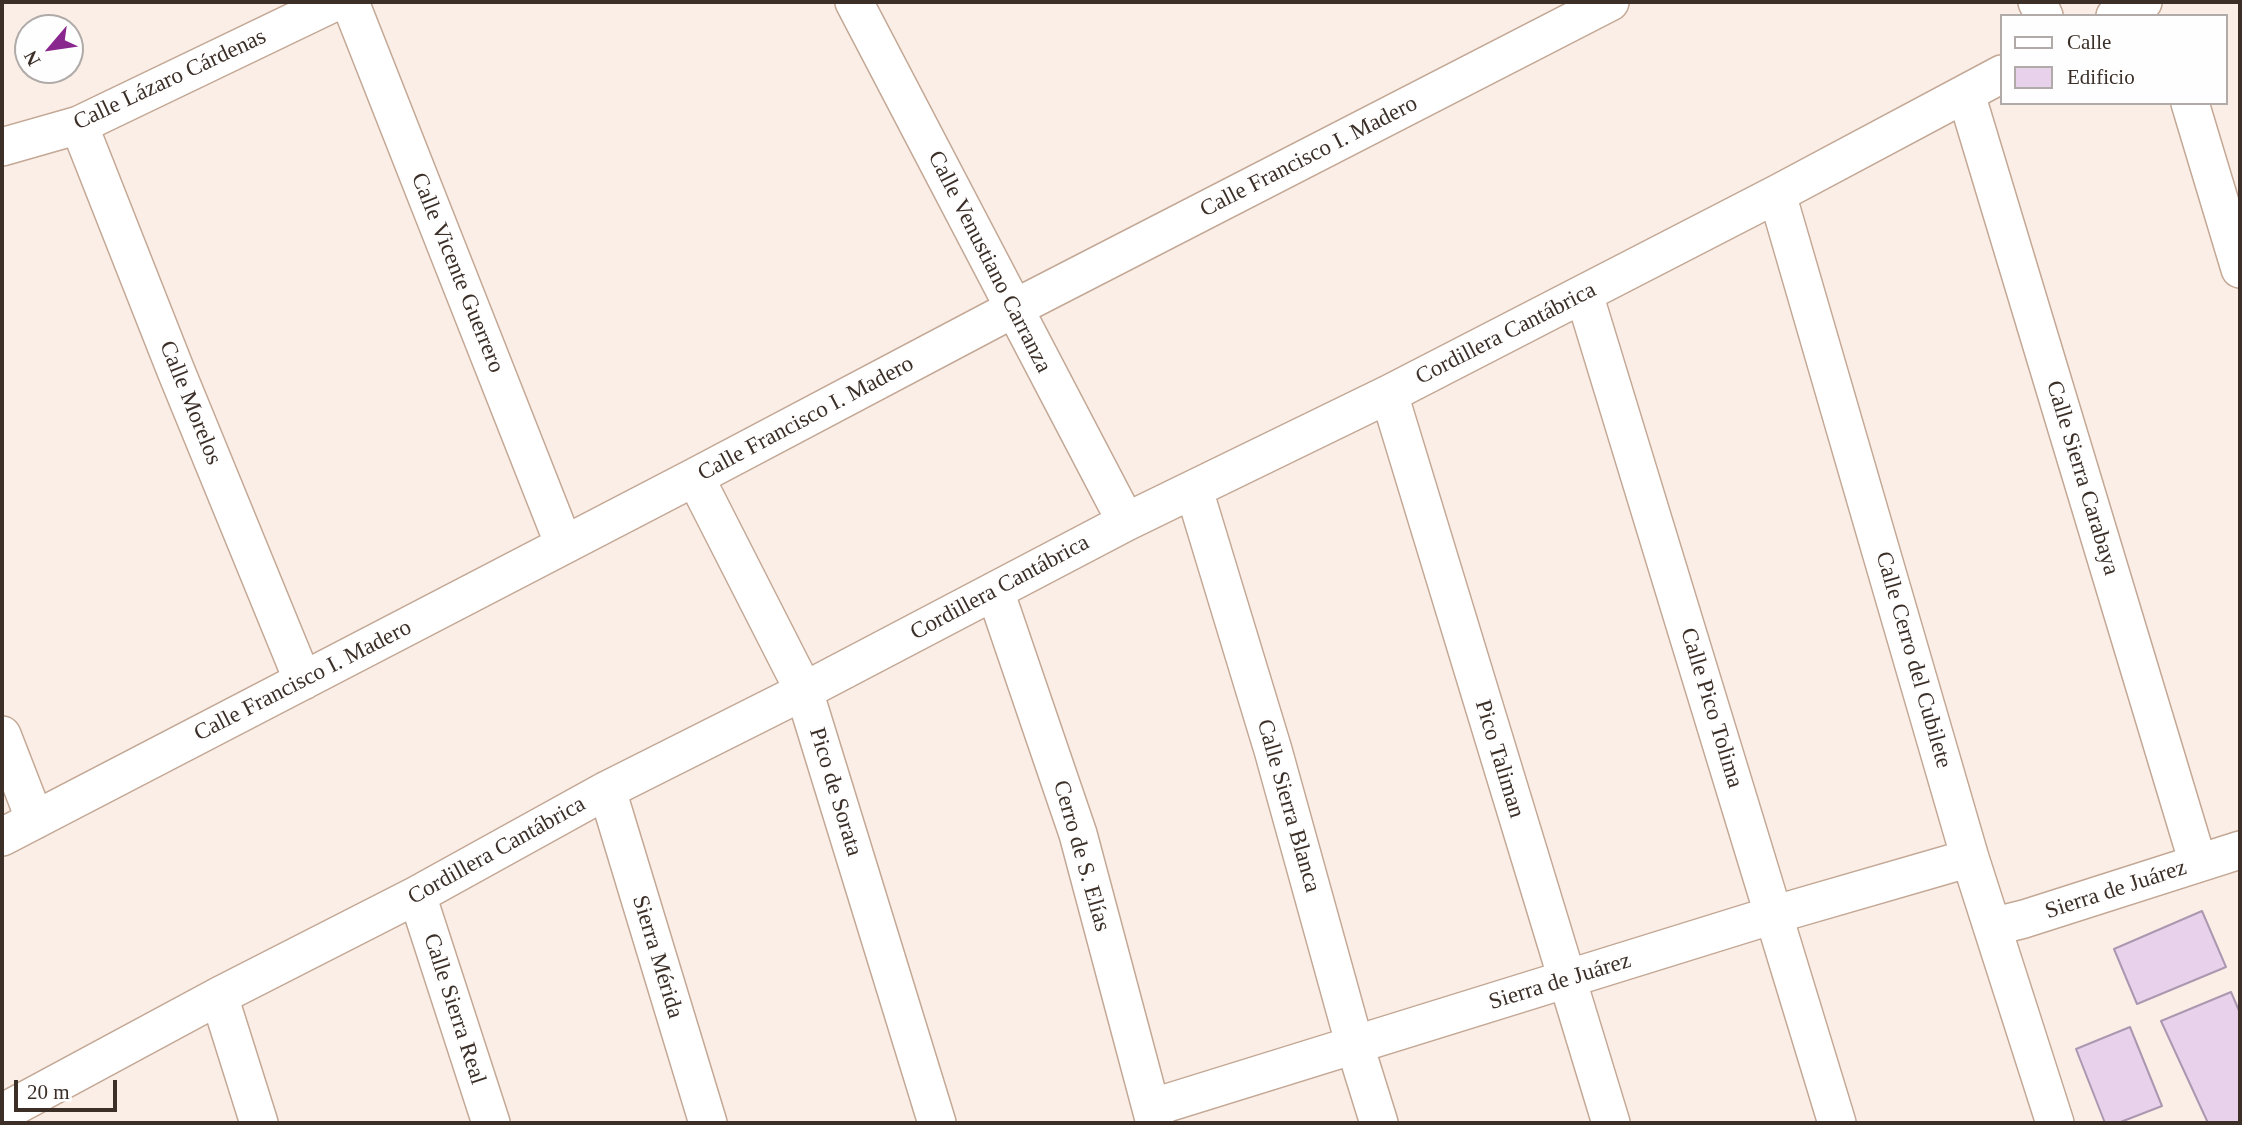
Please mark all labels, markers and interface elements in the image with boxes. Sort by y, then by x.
north arrow [14,14,84,84]
legend [2000,14,2228,105]
street label: Calle Lázaro Cárdenas [69,23,271,137]
text: Calle [2067,30,2111,54]
text: N [19,47,44,70]
text: Edificio [2067,65,2135,89]
street label: Calle Francisco I. Madero [1196,90,1422,224]
street label: Calle Venustiano Carranza [921,146,1057,378]
street label: Calle Vicente Guerrero [404,169,510,377]
street label: Cordillera Cantábrica [1411,277,1601,391]
street label: Calle Morelos [153,337,227,469]
street label: Calle Francisco I. Madero [694,350,918,488]
street label: Calle Sierra Carabaya [2039,377,2125,579]
street label: Cordillera Cantábrica [906,529,1094,647]
street label: Calle Cerro del Cubilete [1869,548,1957,772]
street label: Calle Francisco I. Madero [190,614,416,748]
street label: Calle Pico Tolima [1674,625,1748,791]
street label: Pico Taliman [1468,697,1530,821]
street label: Calle Sierra Blanca [1250,716,1326,896]
street label: Pico de Sorata [802,724,868,860]
street label: Cerro de S. Elías [1046,777,1116,935]
street label: Cordillera Cantábrica [403,791,591,911]
street label: Sierra de Juárez [2042,854,2190,926]
street label: Sierra Mérida [625,892,689,1022]
street label: Calle Sierra Real [417,930,491,1088]
street label: Sierra de Juárez [1486,947,1634,1017]
scale bar [18,1066,121,1110]
text: 20 m [27,1080,70,1104]

